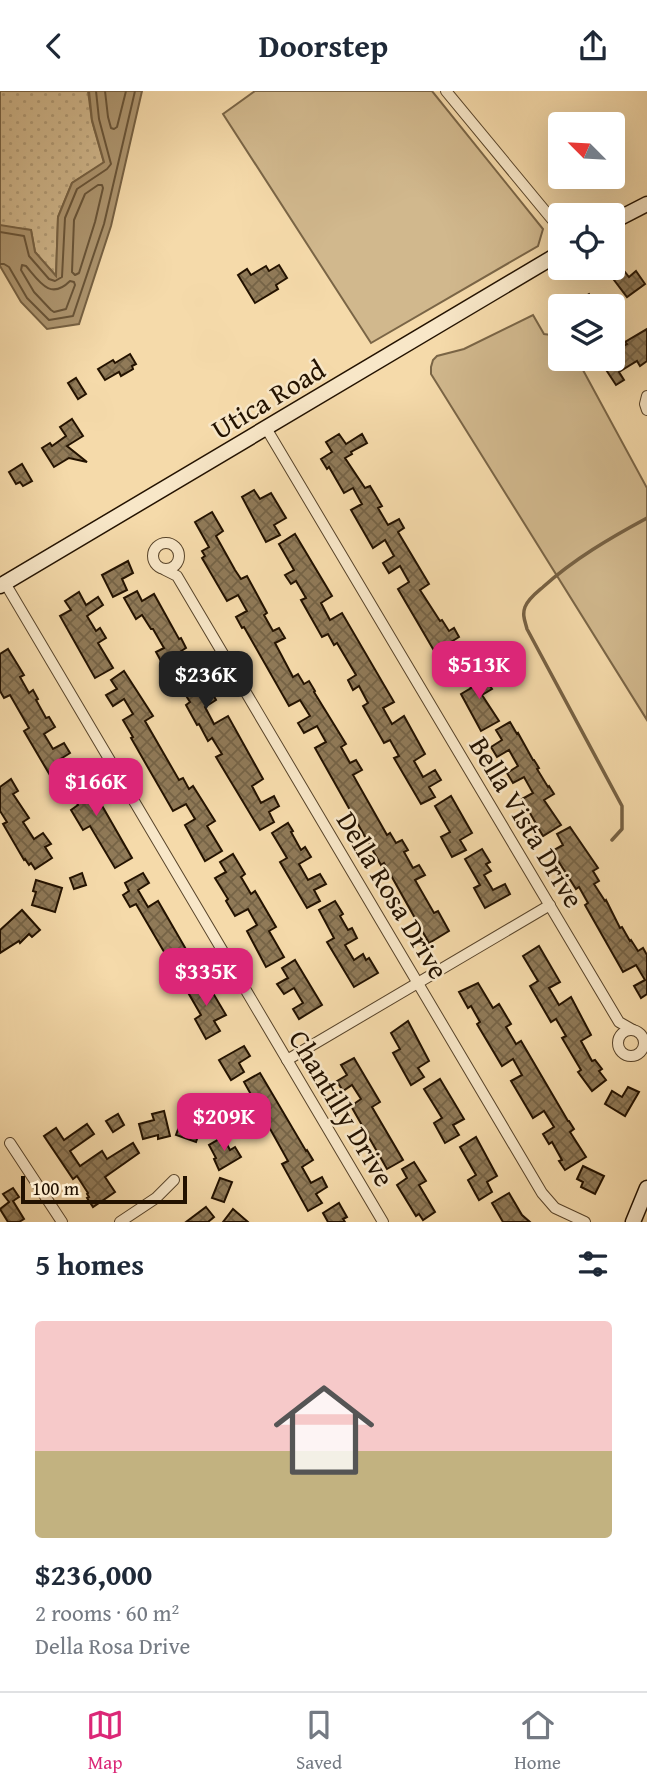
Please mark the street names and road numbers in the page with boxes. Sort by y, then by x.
street label: Utica Road [203,348,333,449]
street label: Bella Vista Drive [460,728,595,915]
street label: Della Rosa Drive [327,803,460,986]
street label: Chantilly Drive [279,1022,405,1194]

